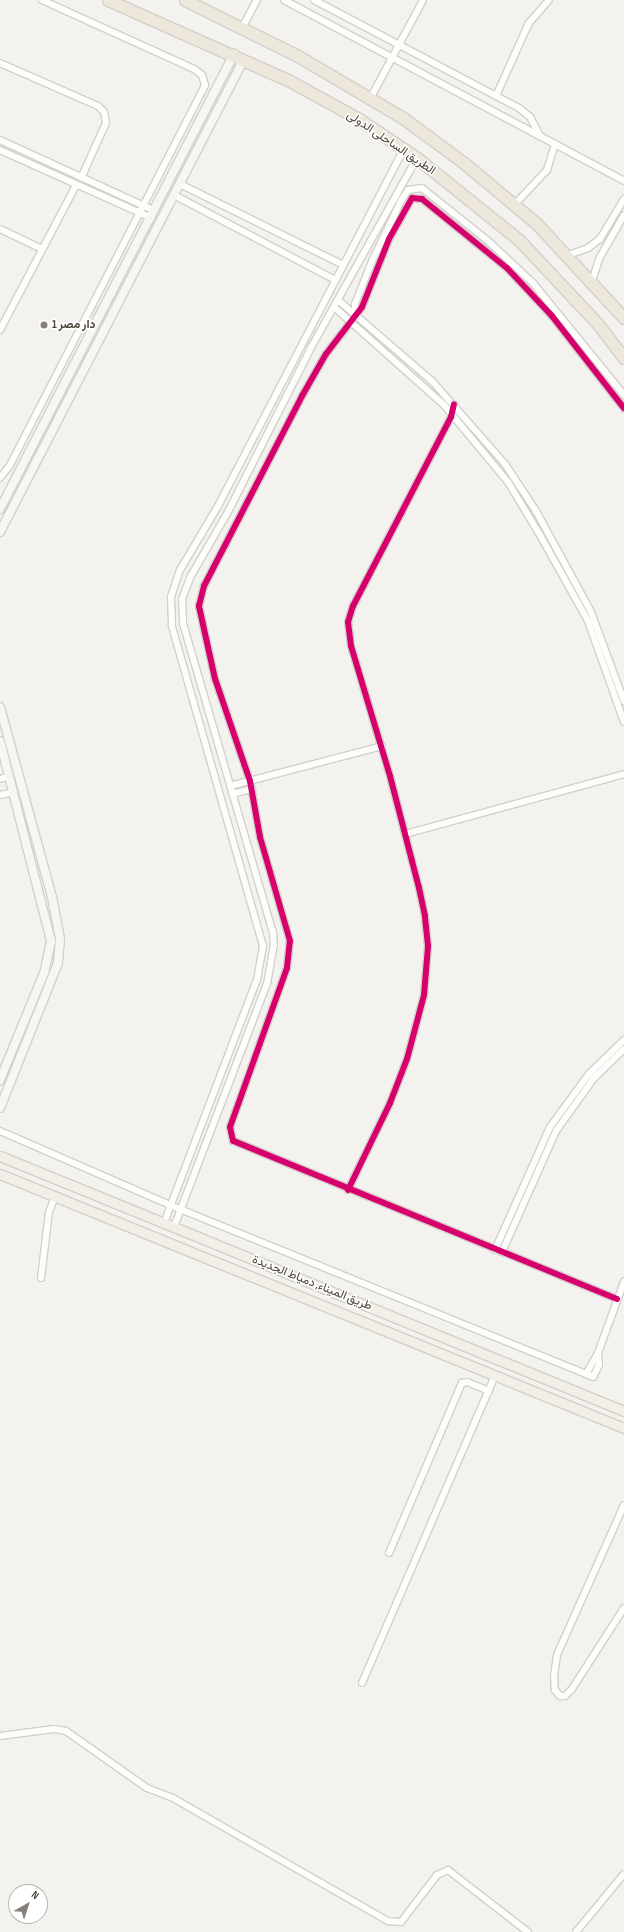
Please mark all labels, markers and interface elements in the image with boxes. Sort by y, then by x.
street label: الطريق الساحلى الدولى [344,108,438,178]
place label: دار مصر 1 [52,318,95,332]
marker: دار مصر 1 [39,320,49,330]
street label: طريق الميناء, دمياط الجديدة [250,1252,374,1314]
north arrow [8,1884,48,1924]
text: N [29,1888,42,1902]

